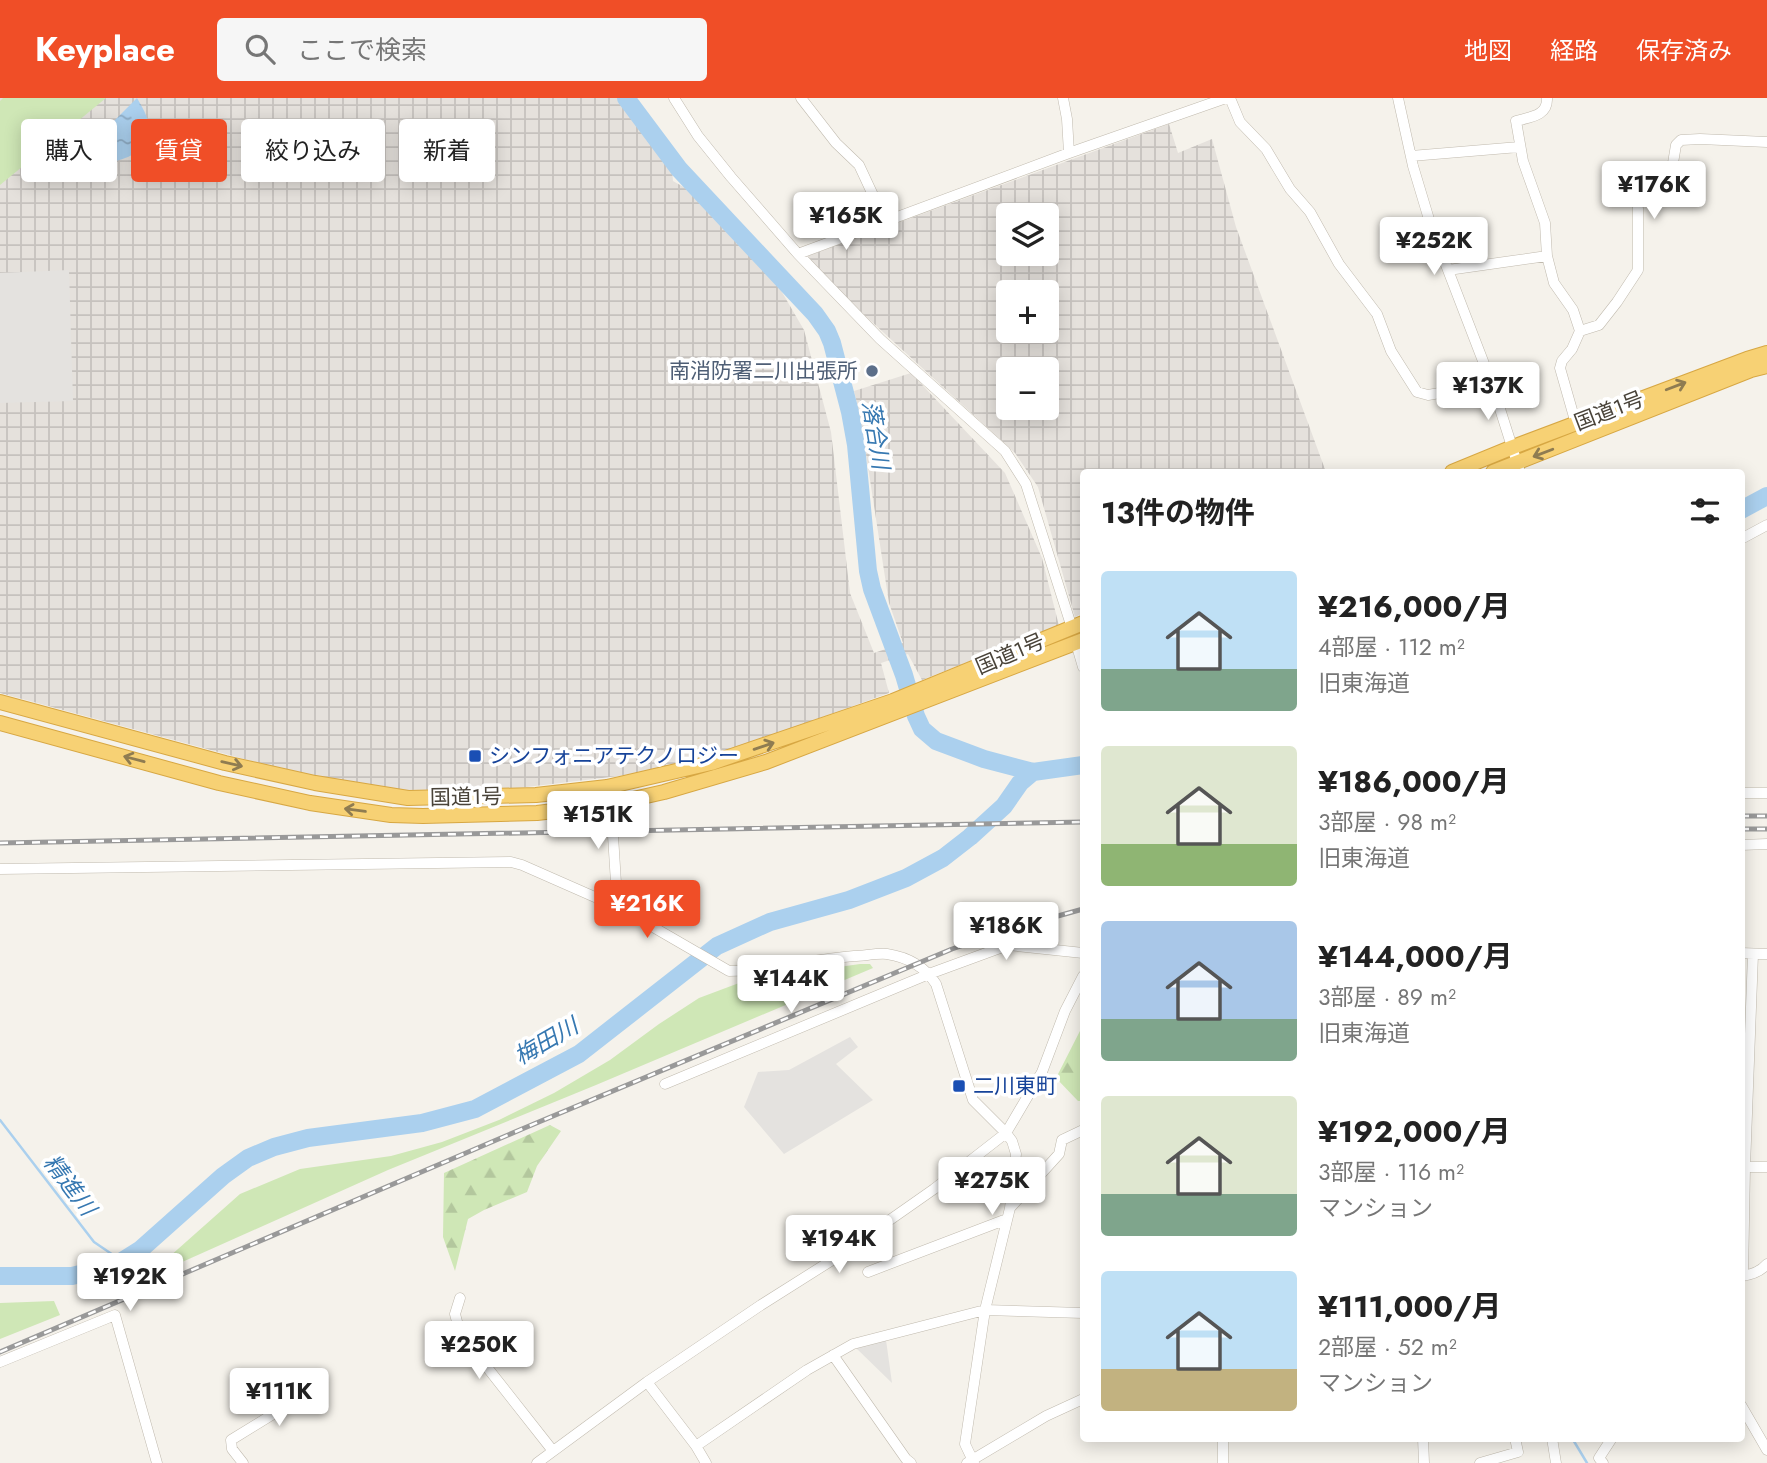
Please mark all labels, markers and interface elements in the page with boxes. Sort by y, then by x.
search box [217,18,707,81]
text: Keyplace [35,26,175,73]
icon: search [241,30,279,68]
text: ここで検索 [297,31,427,69]
text: 地図 [1464,33,1512,68]
text: 経路 [1550,33,1598,68]
text: 保存済み [1636,33,1732,68]
chip: 購入 [21,119,117,182]
chip: 賃貸 [131,119,227,182]
chip: 絞り込み [241,119,385,182]
chip: 新着 [399,119,495,182]
pin: ¥176K [1605,162,1703,221]
text: ¥176K [1618,167,1690,201]
pin: ¥165K [797,192,895,252]
text: ¥165K [809,198,883,232]
map controls [996,203,1059,420]
button: layers [996,203,1059,266]
pin: ¥252K [1385,218,1483,277]
text: ¥252K [1396,223,1472,257]
button: + [996,280,1059,343]
place label: 南消防署二川出張所 [669,356,858,386]
button: − [996,357,1059,420]
pin: ¥137K [1439,362,1537,422]
marker: 南消防署二川出張所 [864,363,880,379]
text: ¥137K [1453,368,1523,402]
one-way arrow [1664,378,1686,391]
street label: 国道1号 [1570,384,1648,438]
water label: 落合川 [854,398,899,475]
one-way arrow [1533,447,1555,460]
text: 13件の物件 [1101,491,1255,534]
icon: filters [1686,492,1724,530]
text: ¥216,000/月 [1318,585,1511,628]
icon: home [1157,599,1241,683]
street label: 国道1号 [971,626,1049,682]
text: 4部屋 · 112 m² [1318,630,1465,664]
text: 旧東海道 [1318,666,1410,700]
one-way arrow [752,738,774,751]
place label: シンフォニアテクノロジー [489,741,739,771]
marker: シンフォニアテクノロジー [467,748,483,764]
one-way arrow [123,752,145,765]
one-way arrow [220,759,242,772]
text: ¥186,000/月 [1318,760,1510,803]
icon: home [1157,774,1241,858]
street label: 国道1号 [430,781,502,813]
pin: ¥151K [549,792,647,851]
text: ¥151K [563,797,633,831]
one-way arrow [344,803,367,816]
text: 3部屋 · 98 m² [1318,805,1456,839]
text: 旧東海道 [1318,841,1410,875]
pin: ¥216K [598,880,696,940]
text: ¥216K [610,886,684,920]
pin: ¥186K [957,902,1055,962]
text: ¥186K [970,908,1042,942]
text: ¥144,000/月 [1318,935,1513,978]
icon: home [1157,949,1241,1033]
pin: ¥144K [742,956,840,1015]
text: ¥144K [753,961,829,995]
text: 3部屋 · 89 m² [1318,980,1456,1014]
water label: 梅田川 [508,1008,587,1073]
text: 旧東海道 [1318,1016,1410,1050]
place label: 二川東町 [973,1071,1057,1101]
marker: 二川東町 [951,1078,967,1094]
text: ¥192,000/月 [1318,1110,1511,1153]
icon: home [1157,1124,1241,1208]
water label: 精進川 [36,1147,106,1225]
text: 3部屋 · 116 m² [1318,1155,1464,1189]
pin: ¥275K [943,1158,1041,1217]
text: ¥275K [954,1163,1030,1197]
text: マンション [1318,1191,1433,1225]
pin: ¥194K [790,1216,888,1275]
text: ¥194K [802,1221,876,1255]
pin: ¥192K [81,1254,179,1313]
text: ¥192K [93,1259,167,1293]
text: ¥111,000/月 [1318,1285,1501,1328]
icon: home [1157,1299,1241,1383]
pin: ¥250K [430,1322,528,1381]
text: ¥250K [441,1327,517,1361]
text: 2部屋 · 52 m² [1318,1330,1457,1364]
text: マンション [1318,1366,1433,1400]
pin: ¥111K [230,1368,328,1428]
text: ¥111K [246,1374,312,1408]

